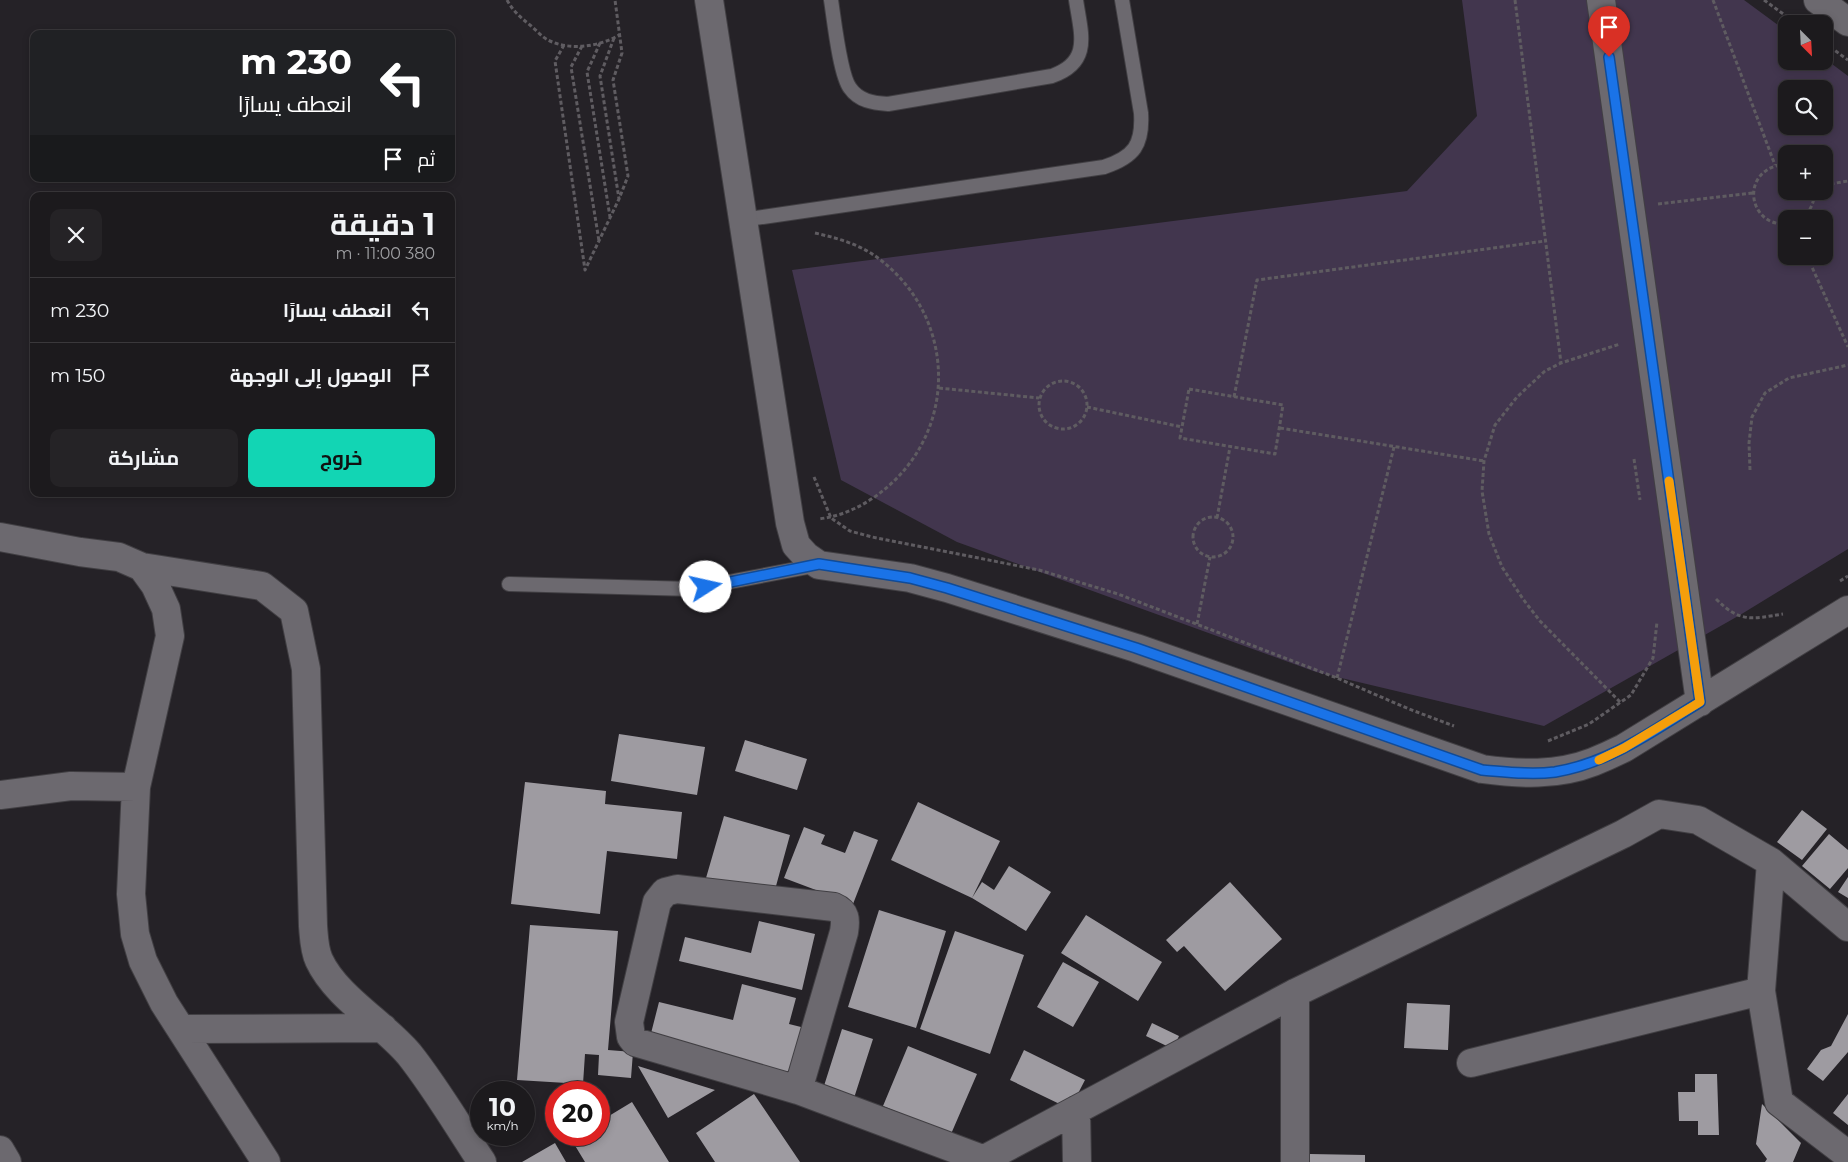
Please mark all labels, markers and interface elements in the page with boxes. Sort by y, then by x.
pin [1588,6,1630,57]
icon: arrive [1595,13,1623,41]
north arrow [1778,15,1832,70]
map controls [1778,15,1833,265]
text: 230 m [240,40,352,83]
icon: left [370,50,435,115]
button: search [1778,80,1833,135]
text: انعطف يسارًا [238,91,352,118]
icon: arrive [379,145,407,173]
button: + [1778,145,1833,200]
text: ثم [417,148,435,171]
text: 1 دقيقة [330,206,435,243]
button: close [50,209,102,261]
button: − [1778,210,1833,265]
text: 380 m · 11:00 [335,244,435,263]
icon: left [407,296,435,324]
text: 230 m [50,299,109,322]
text: انعطف يسارًا [283,299,392,322]
icon: arrive [407,361,435,389]
text: 150 m [50,364,105,387]
text: الوصول إلى الوجهة [230,364,392,387]
button: مشاركة [50,429,238,487]
button: خروج [248,429,435,487]
position arrow [679,560,731,612]
speed limit sign: 20 [545,1081,610,1146]
text: 10 [489,1092,516,1122]
text: km/h [486,1118,519,1133]

